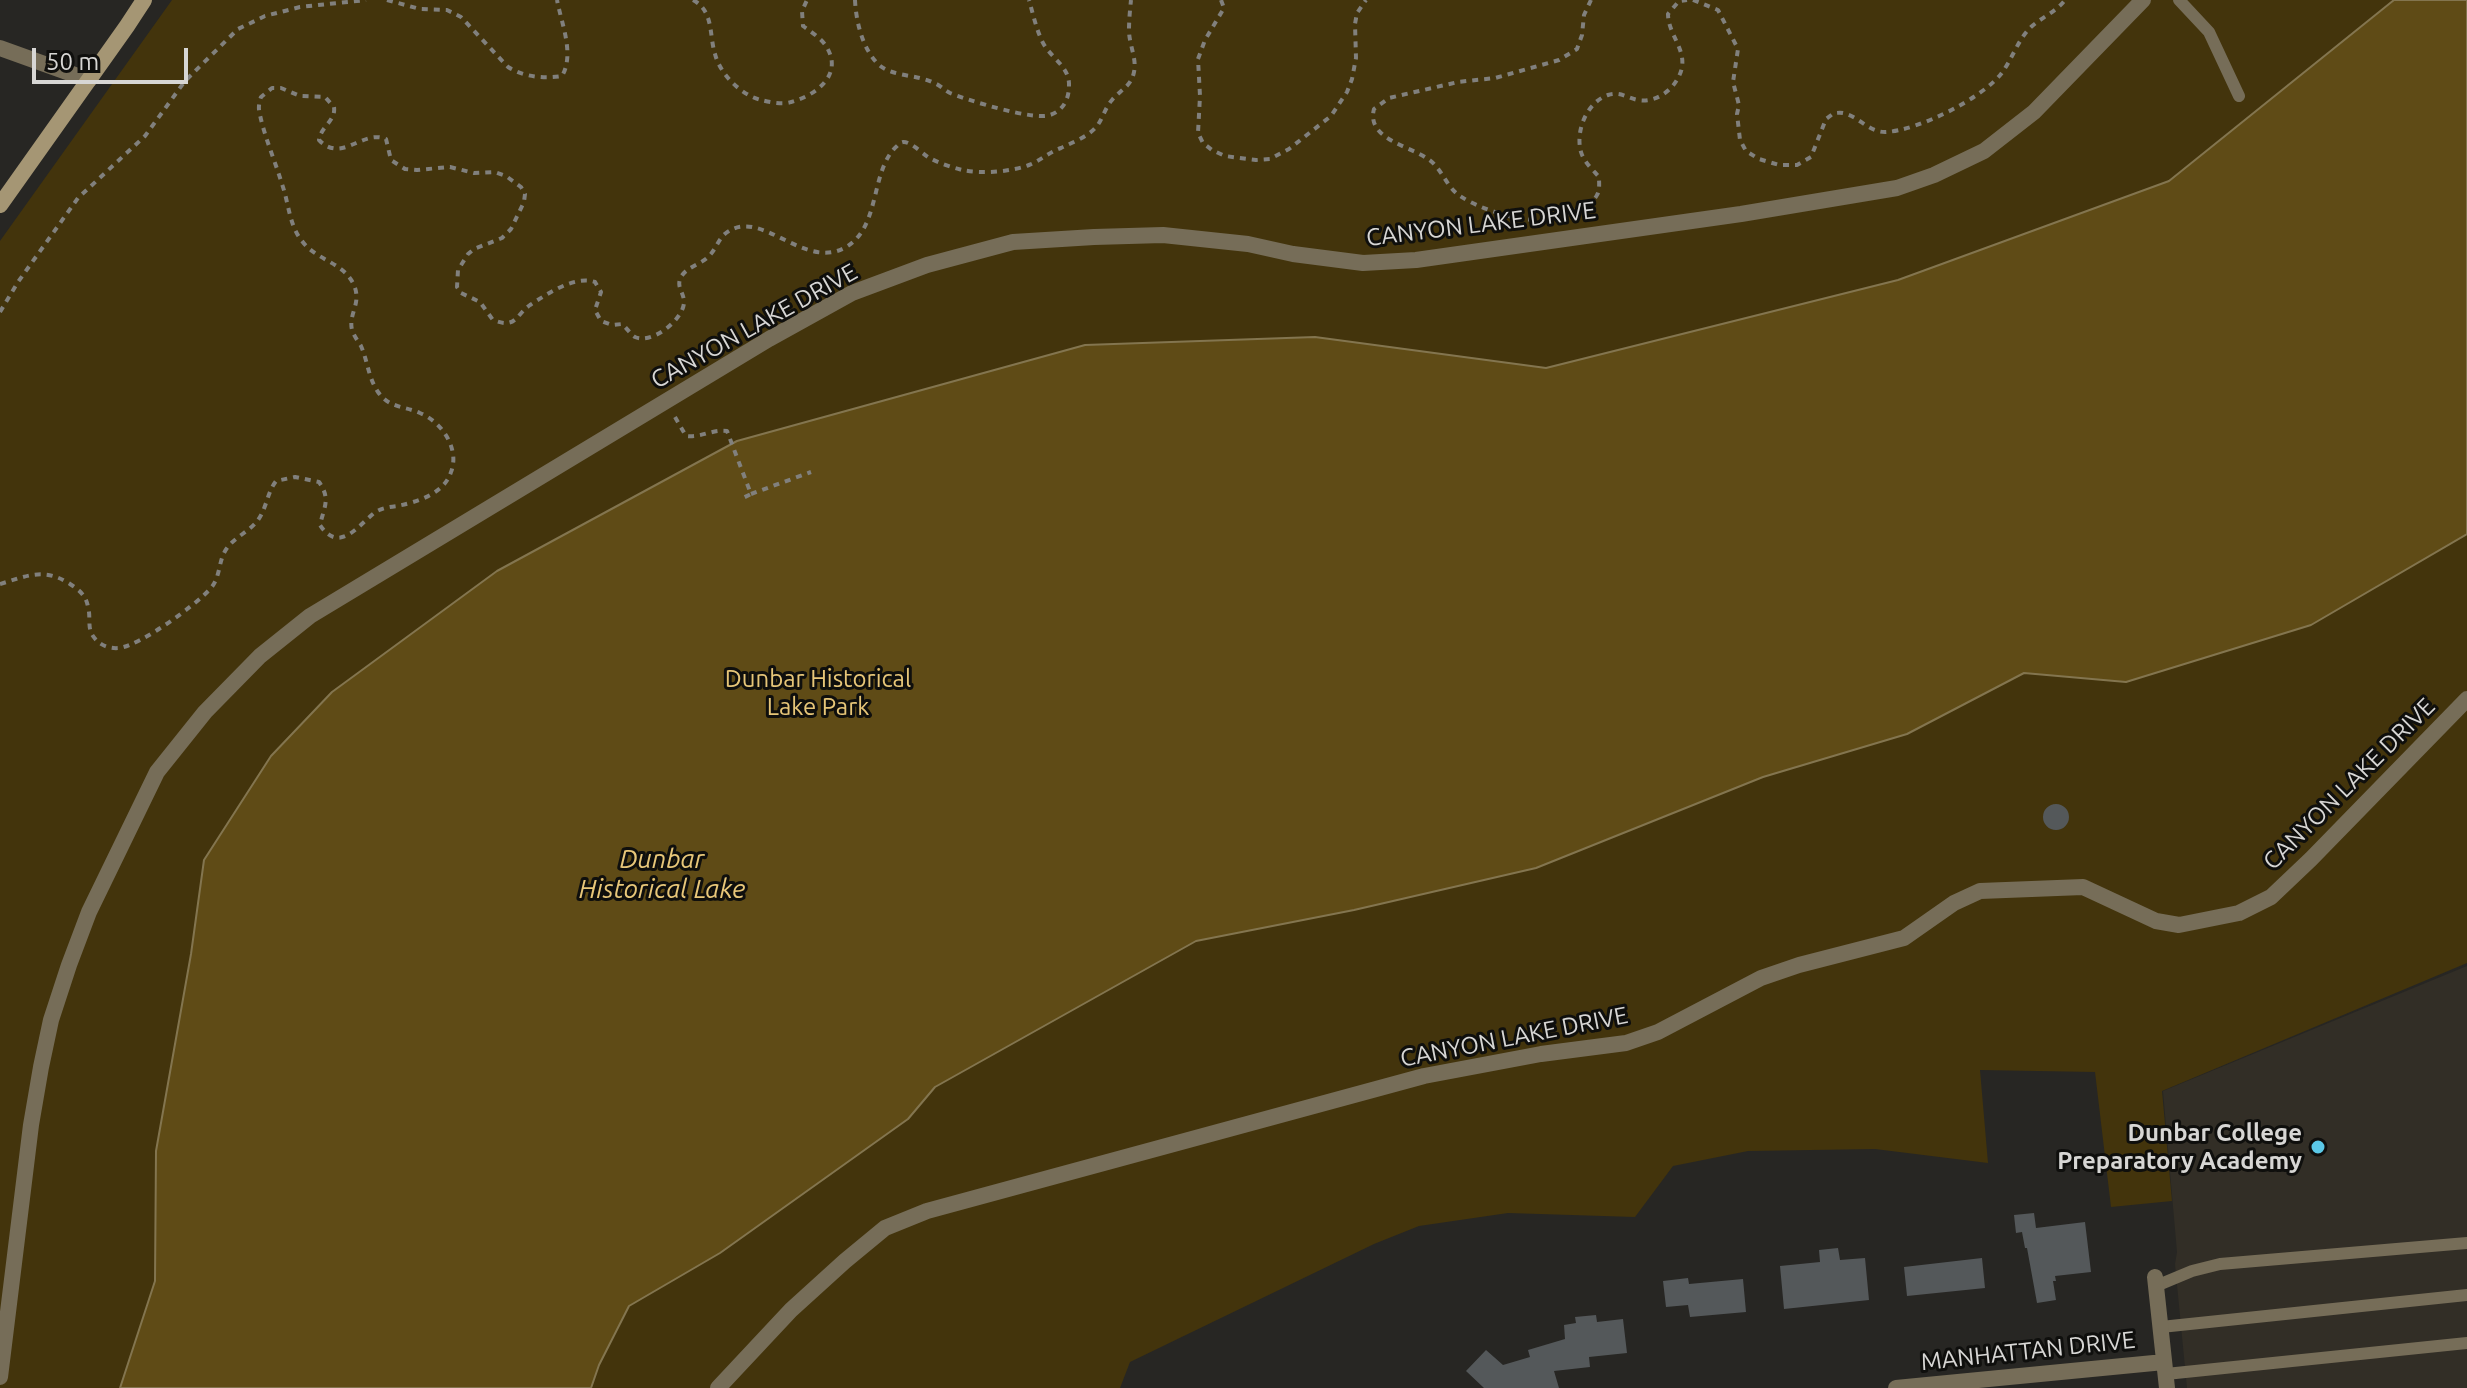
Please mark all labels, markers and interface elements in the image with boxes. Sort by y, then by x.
scale bar [36,32,192,82]
text: 50 m [46,48,99,75]
street label: CANYON LAKE DRIVE [1364,196,1598,252]
street label: CANYON LAKE DRIVE [646,257,862,395]
park label: Dunbar Historical Lake Park [725,665,911,721]
street label: CANYON LAKE DRIVE [2257,692,2441,876]
water label: Dunbar Historical Lake [579,843,745,904]
street label: CANYON LAKE DRIVE [1398,1001,1630,1073]
place label: Dunbar College Preparatory Academy [2057,1119,2302,1175]
marker: Dunbar College Preparatory Academy [2309,1138,2327,1156]
street label: MANHATTAN DRIVE [1919,1325,2137,1377]

